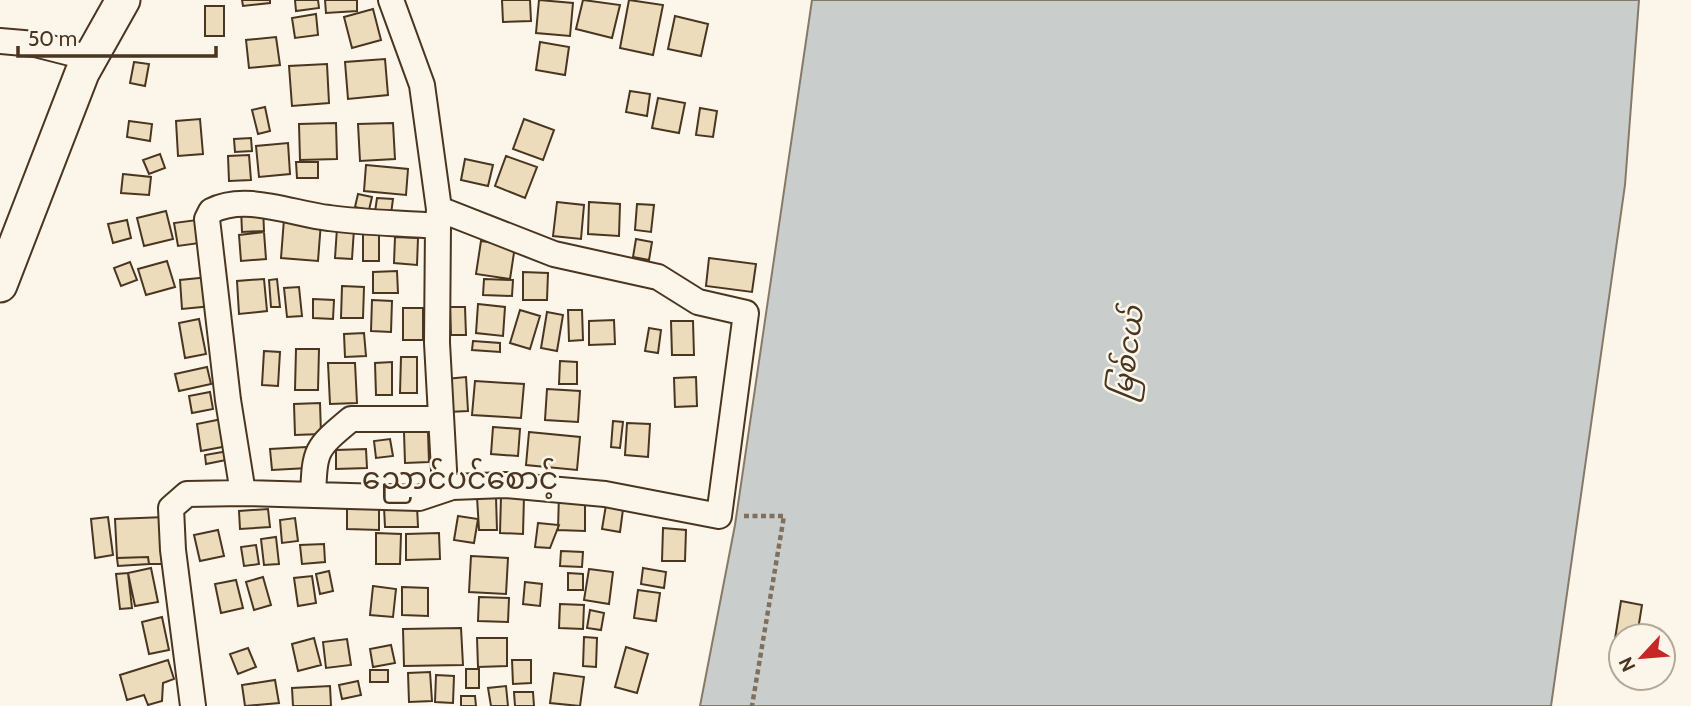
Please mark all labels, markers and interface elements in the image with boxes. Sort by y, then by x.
scale bar [18,14,215,58]
text: 50 m [28,26,77,51]
water label: မြစ်ငယ် [1102,301,1158,403]
district label: ညောင်ပင်စောင့် [362,457,558,504]
north arrow [1607,622,1677,692]
text: N [1614,653,1640,675]

